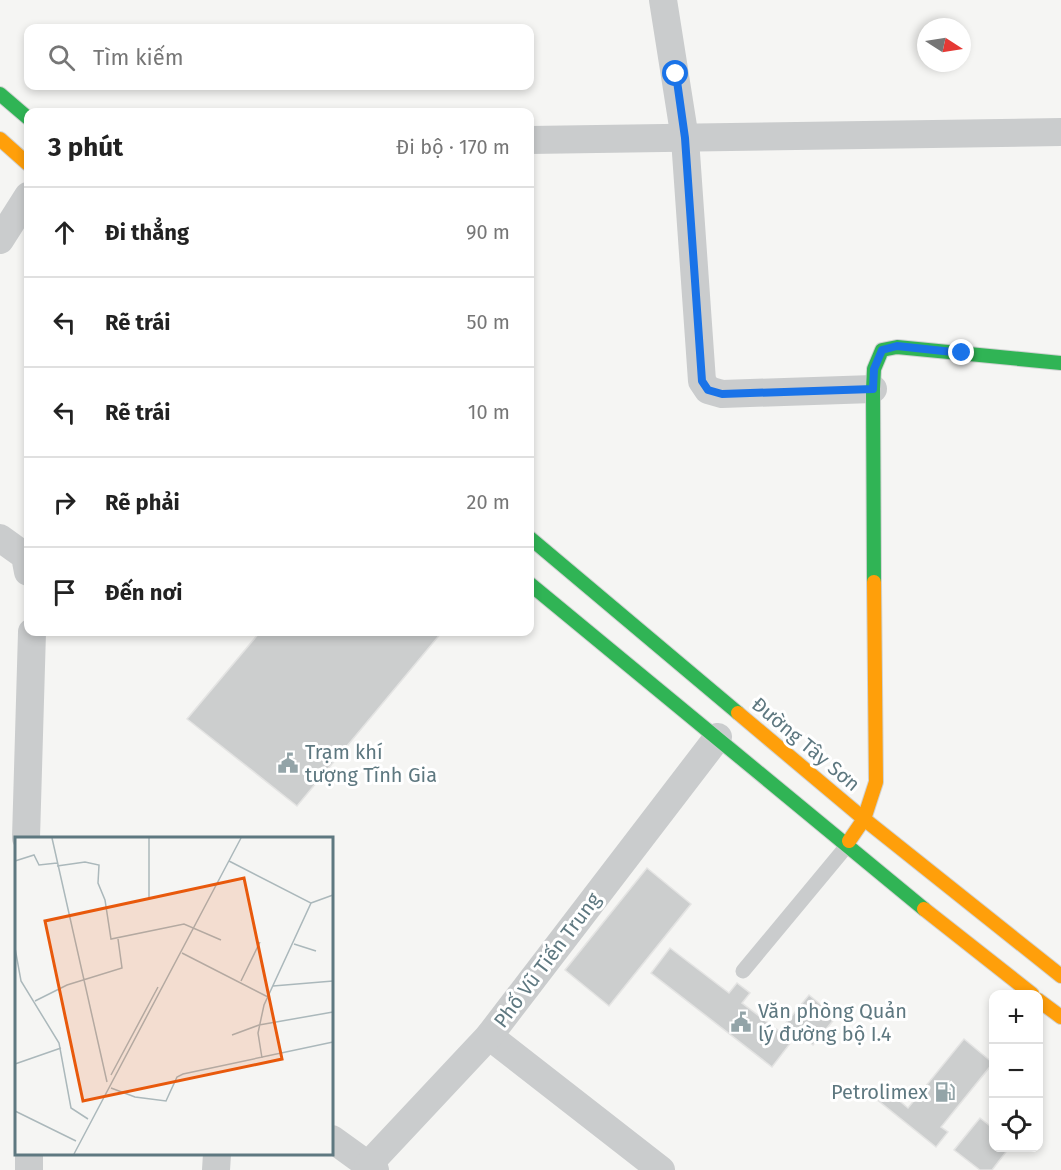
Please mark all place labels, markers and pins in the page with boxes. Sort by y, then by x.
place label: Trạm khí tượng Tĩnh Gia [305,740,437,787]
public building icon: Trạm khí tượng Tĩnh Gia [276,751,300,775]
place label: Văn phòng Quản lý đường bộ I.4 [758,999,907,1046]
public building icon: Văn phòng Quản lý đường bộ I.4 [729,1010,753,1034]
place label: Petrolimex [831,1080,928,1104]
fuel station icon: Petrolimex [933,1080,957,1104]

